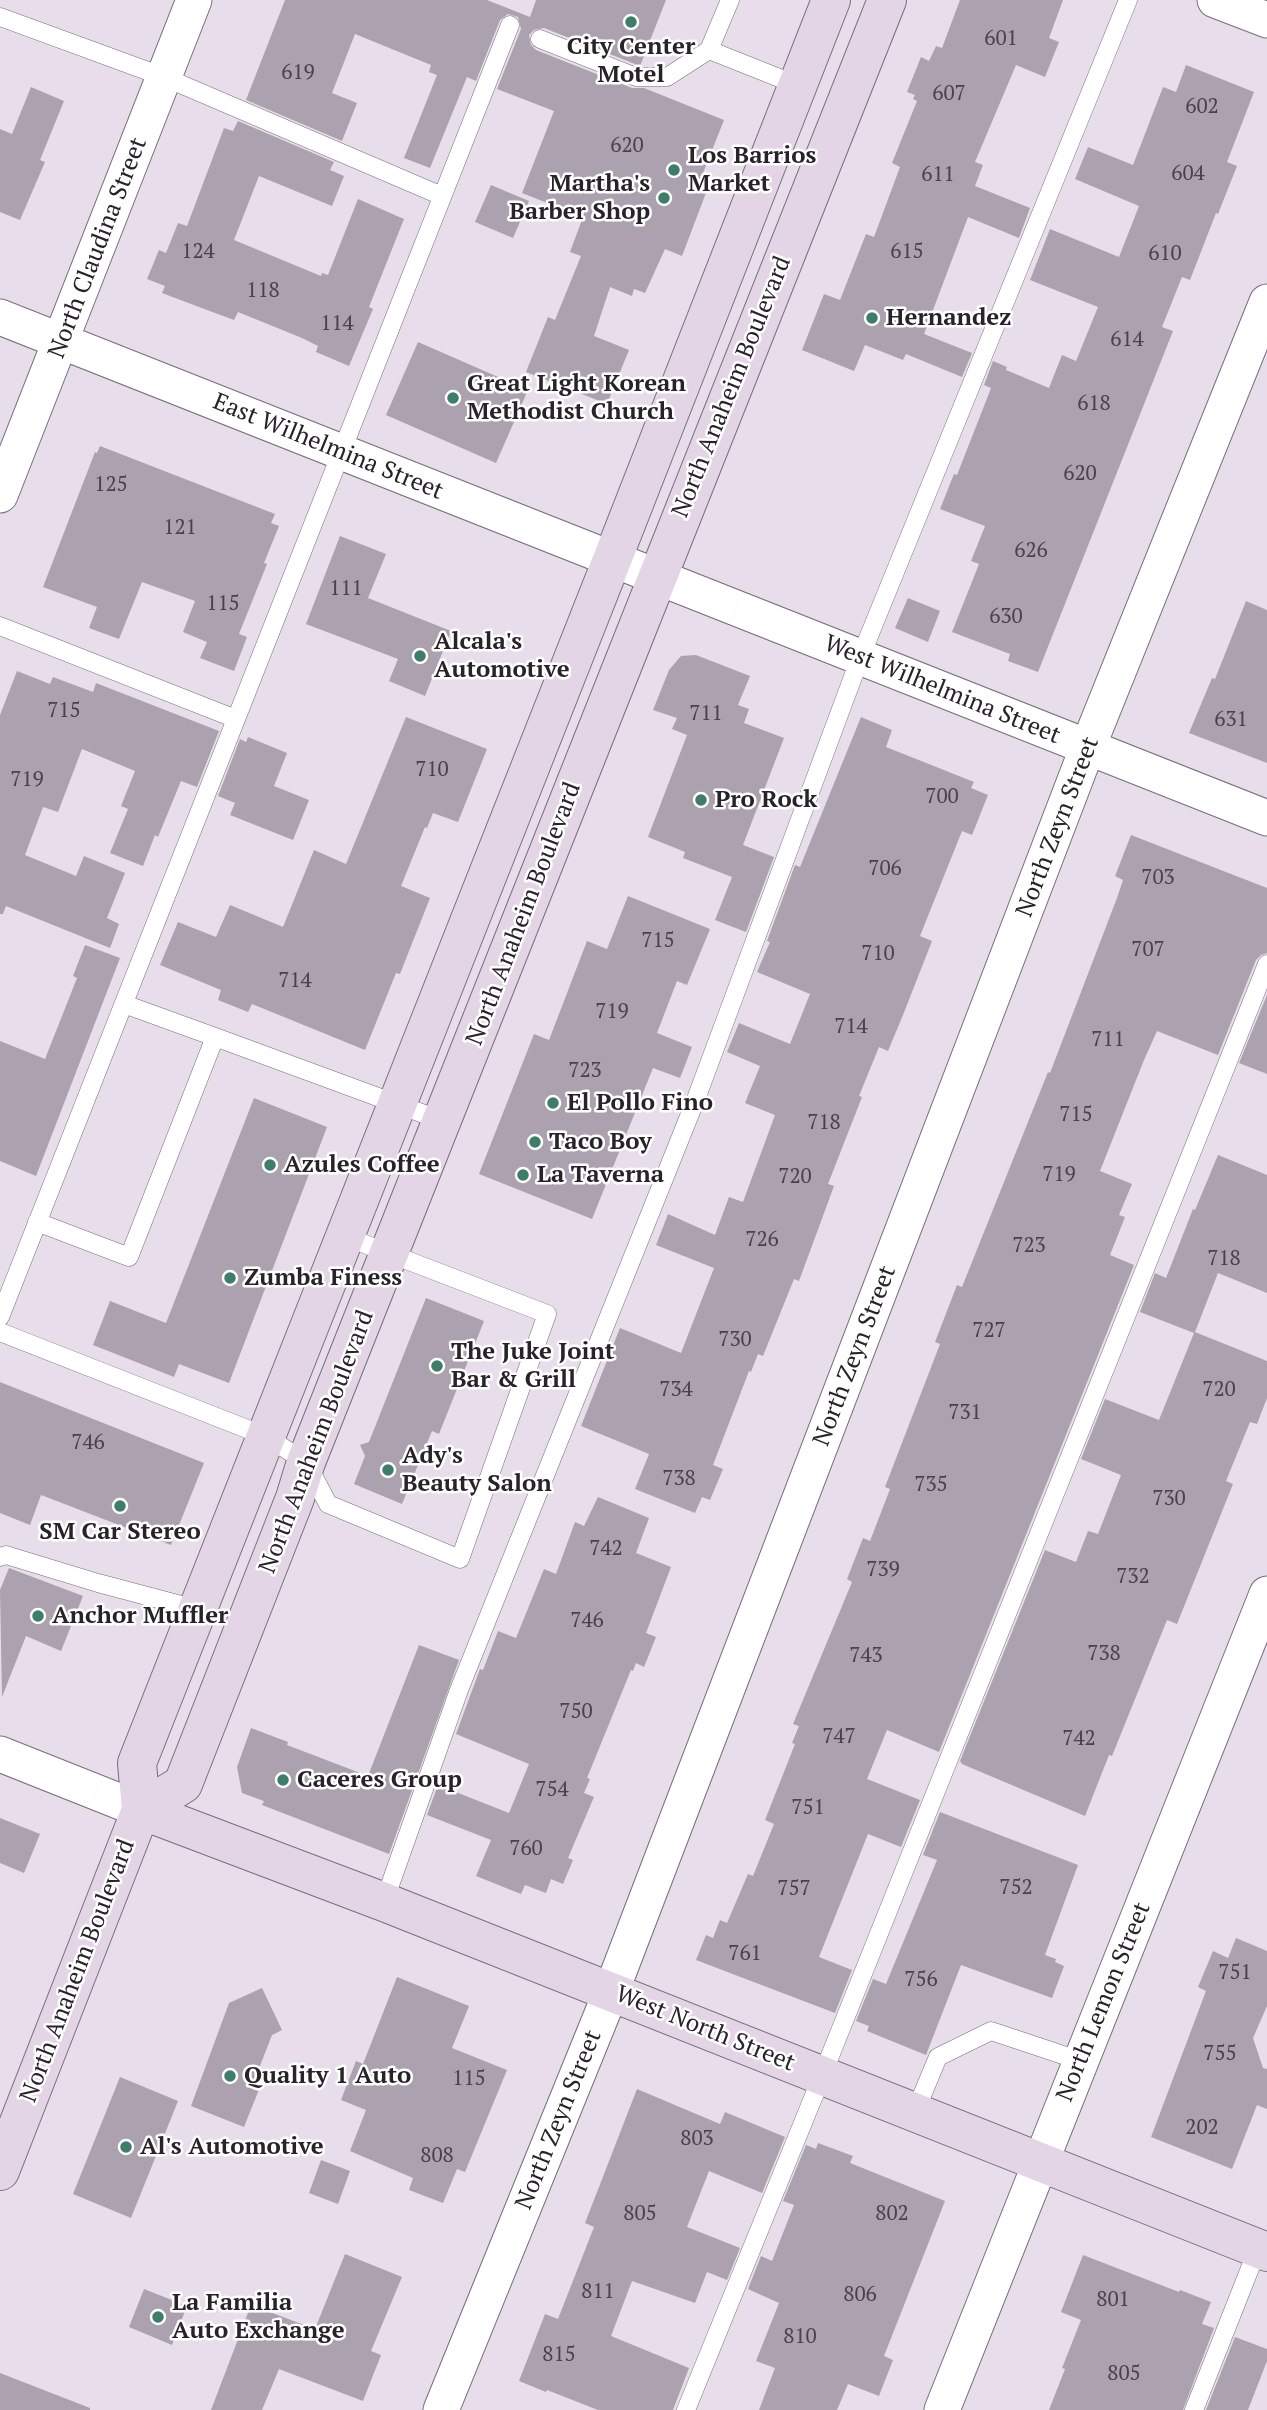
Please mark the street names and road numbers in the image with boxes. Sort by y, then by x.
street label: North Claudina Street [43,133,153,363]
street label: North Anaheim Boulevard [666,252,798,522]
street label: East Wilhelmina Street [209,388,447,506]
street label: West Wilhelmina Street [820,629,1064,751]
street label: North Zeyn Street [1010,733,1106,921]
street label: North Anaheim Boulevard [461,779,587,1049]
street label: North Zeyn Street [807,1262,903,1450]
street label: North Anaheim Boulevard [254,1307,380,1577]
street label: North Anaheim Boulevard [15,1836,141,2106]
street label: North Lemon Street [1051,1898,1157,2106]
street label: West North Street [611,1980,799,2078]
street label: North Zeyn Street [510,2026,608,2214]

